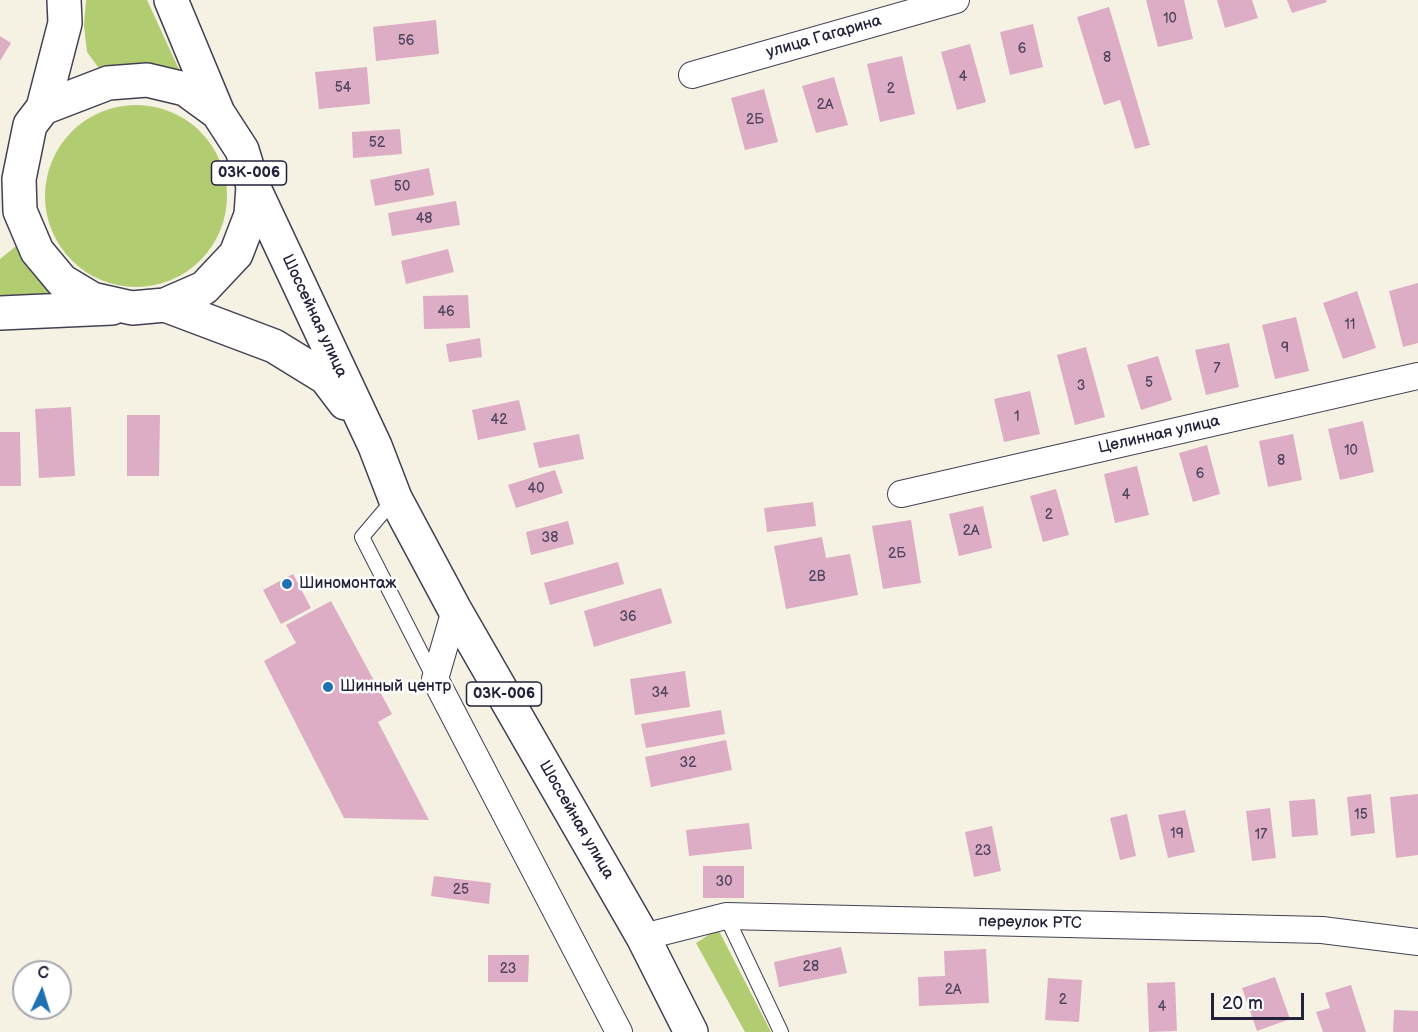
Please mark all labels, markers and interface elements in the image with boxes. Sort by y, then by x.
street label: улица Гагарина [764,11,884,63]
house number: 10 [1163,11,1177,27]
house number: 56 [398,33,414,49]
house number: 6 [1018,41,1026,57]
house number: 8 [1103,50,1111,66]
house number: 4 [959,69,967,85]
house number: 54 [335,80,351,96]
house number: 2 [887,81,895,97]
house number: 2А [817,97,833,113]
house number: 2Б [746,112,764,128]
house number: 52 [369,135,385,151]
road number: 03К-006 [212,161,286,185]
house number: 50 [394,179,410,195]
house number: 48 [416,211,432,227]
street label: Шоссейная улица [277,251,351,381]
house number: 46 [437,304,455,320]
house number: 11 [1345,317,1355,333]
house number: 9 [1281,340,1289,356]
house number: 7 [1214,361,1220,377]
house number: 5 [1145,375,1153,391]
house number: 3 [1077,378,1085,394]
house number: 1 [1014,409,1020,425]
house number: 42 [491,412,507,428]
street label: Целинная улица [1096,412,1222,458]
house number: 10 [1344,443,1358,459]
house number: 8 [1277,453,1285,469]
house number: 6 [1196,466,1204,482]
house number: 40 [528,481,544,497]
house number: 4 [1122,487,1130,503]
house number: 2 [1045,507,1053,523]
house number: 2А [963,523,979,539]
house number: 38 [542,530,558,546]
house number: 2Б [888,546,906,562]
house number: 2В [808,569,826,585]
place label: Шиномонтаж [299,574,396,594]
marker: Шиномонтаж [280,577,294,591]
house number: 36 [619,609,637,625]
place label: Шинный центр [340,677,451,697]
marker: Шинный центр [321,680,335,694]
road number: 03К-006 [466,682,542,706]
house number: 34 [651,685,669,701]
house number: 32 [680,755,696,771]
street label: Шоссейная улица [534,757,618,883]
house number: 15 [1354,807,1368,823]
house number: 19 [1170,826,1184,842]
house number: 17 [1255,827,1267,843]
house number: 23 [975,843,991,859]
house number: 30 [716,874,732,890]
house number: 25 [453,882,469,898]
street label: переулок РТС [978,913,1082,933]
house number: 28 [803,959,819,975]
north arrow [12,960,72,1020]
house number: 23 [500,961,516,977]
text: С [37,964,49,983]
scale bar [1214,981,1307,1019]
house number: 2А [945,982,961,998]
house number: 2 [1059,992,1067,1008]
text: 20 m [1222,993,1263,1014]
house number: 4 [1158,999,1166,1015]

